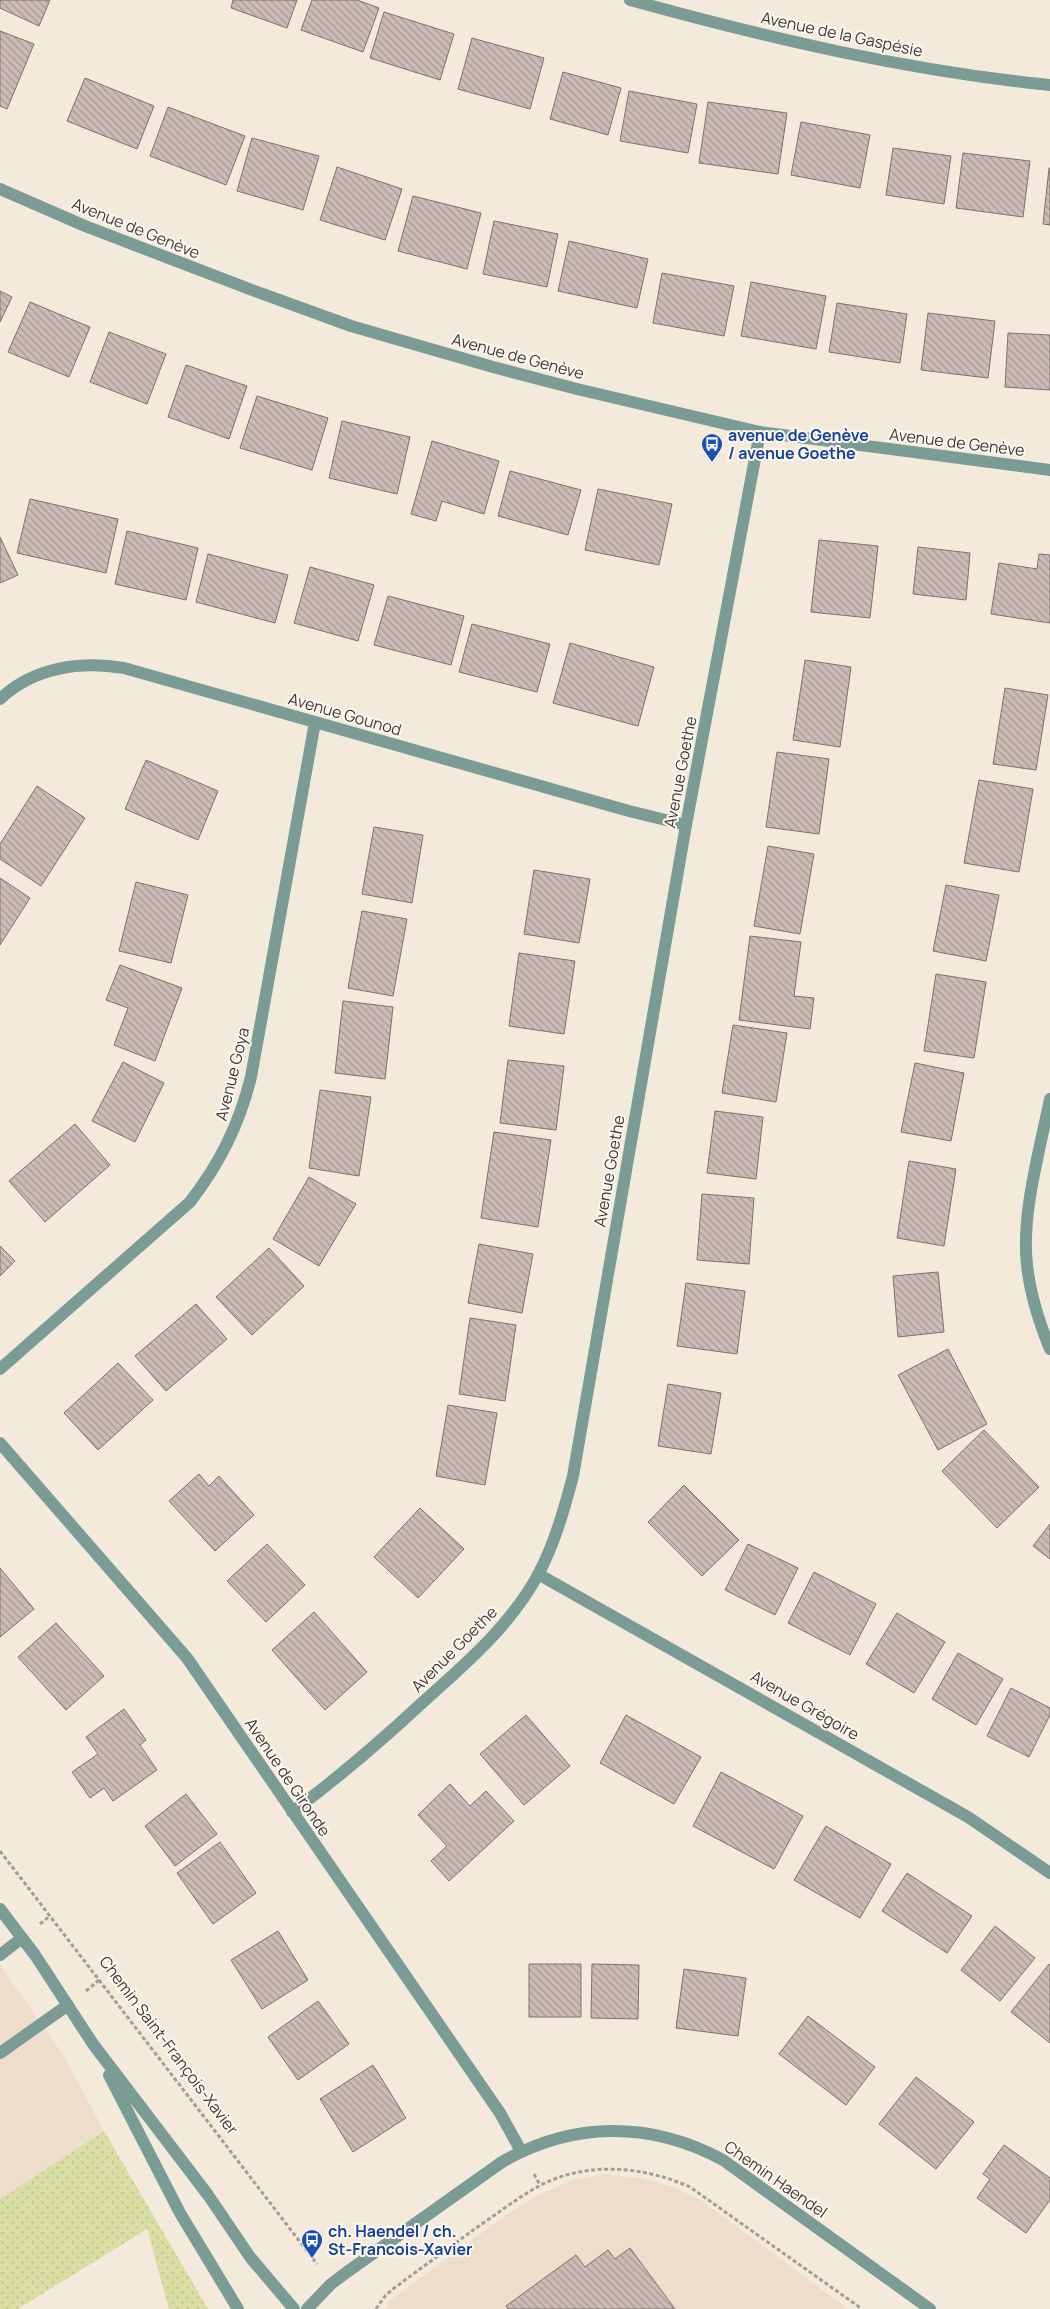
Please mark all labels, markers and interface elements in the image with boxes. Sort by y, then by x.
street label: Avenue de la Gaspésie [759,6,925,62]
street label: Avenue de Genève [69,192,203,264]
street label: Avenue de Genève [449,328,587,384]
street label: Avenue de Genève [888,423,1026,461]
place label: avenue de Genève / avenue Goethe [728,424,869,464]
bus stop icon: avenue de Genève / avenue Goethe [700,432,724,463]
street label: Avenue Gounod [286,687,404,741]
street label: Avenue Goethe [658,714,702,830]
street label: Avenue Goya [210,1025,254,1123]
street label: Avenue Goethe [588,1113,630,1229]
street label: Avenue Goethe [406,1601,502,1697]
street label: Avenue Grégoire [747,1665,863,1745]
street label: Avenue de Gironde [240,1713,336,1841]
street label: Chemin Saint-François-Xavier [94,1951,244,2139]
street label: Chemin Haendel [720,2135,832,2223]
place label: ch. Haendel / ch. St-Francois-Xavier [328,2220,472,2260]
bus stop icon: ch. Haendel / ch. St-Francois-Xavier [300,2228,324,2259]

